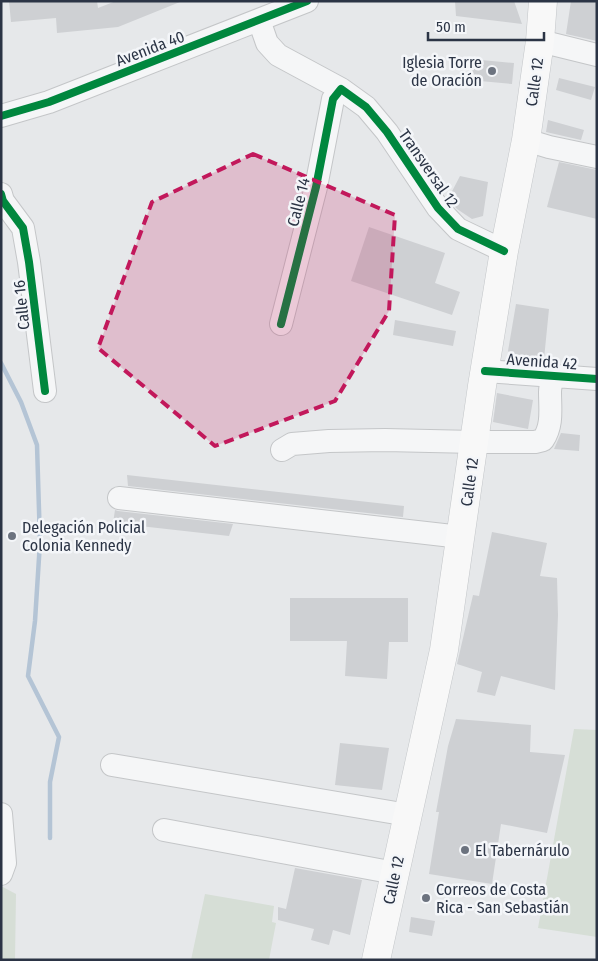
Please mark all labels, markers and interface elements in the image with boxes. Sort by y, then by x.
scale bar [428,10,544,42]
text: 50 m [436,18,466,36]
street label: Avenida 40 [113,27,187,70]
place label: Iglesia Torre de Oración [402,53,482,90]
street label: Calle 12 [522,56,547,108]
marker: Iglesia Torre de Oración [486,65,498,77]
street label: Transversal 12 [395,126,462,211]
street label: Calle 14 [283,175,314,229]
street label: Calle 16 [9,279,34,331]
street label: Avenida 42 [506,350,578,373]
street label: Calle 12 [457,456,482,508]
place label: Delegación Policial Colonia Kennedy [22,518,145,555]
marker: Delegación Policial Colonia Kennedy [6,530,18,542]
place label: El Tabernárulo [475,841,570,860]
marker: El Tabernárulo [459,844,471,856]
street label: Calle 12 [379,854,408,906]
place label: Correos de Costa Rica - San Sebastián [436,880,569,917]
marker: Correos de Costa Rica - San Sebastián [420,892,432,904]

